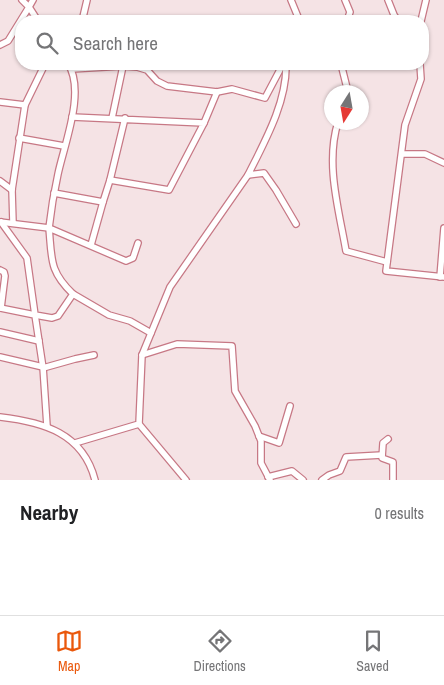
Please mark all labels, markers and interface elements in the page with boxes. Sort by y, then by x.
search box [15,15,429,70]
icon: search [33,29,61,57]
text: Search here [73,30,158,56]
north arrow [324,85,369,130]
text: Nearby [20,498,78,527]
text: 0 results [374,502,424,524]
tab: Map [55,627,83,675]
tab: Directions [194,627,246,675]
tab: Saved [356,627,389,675]

